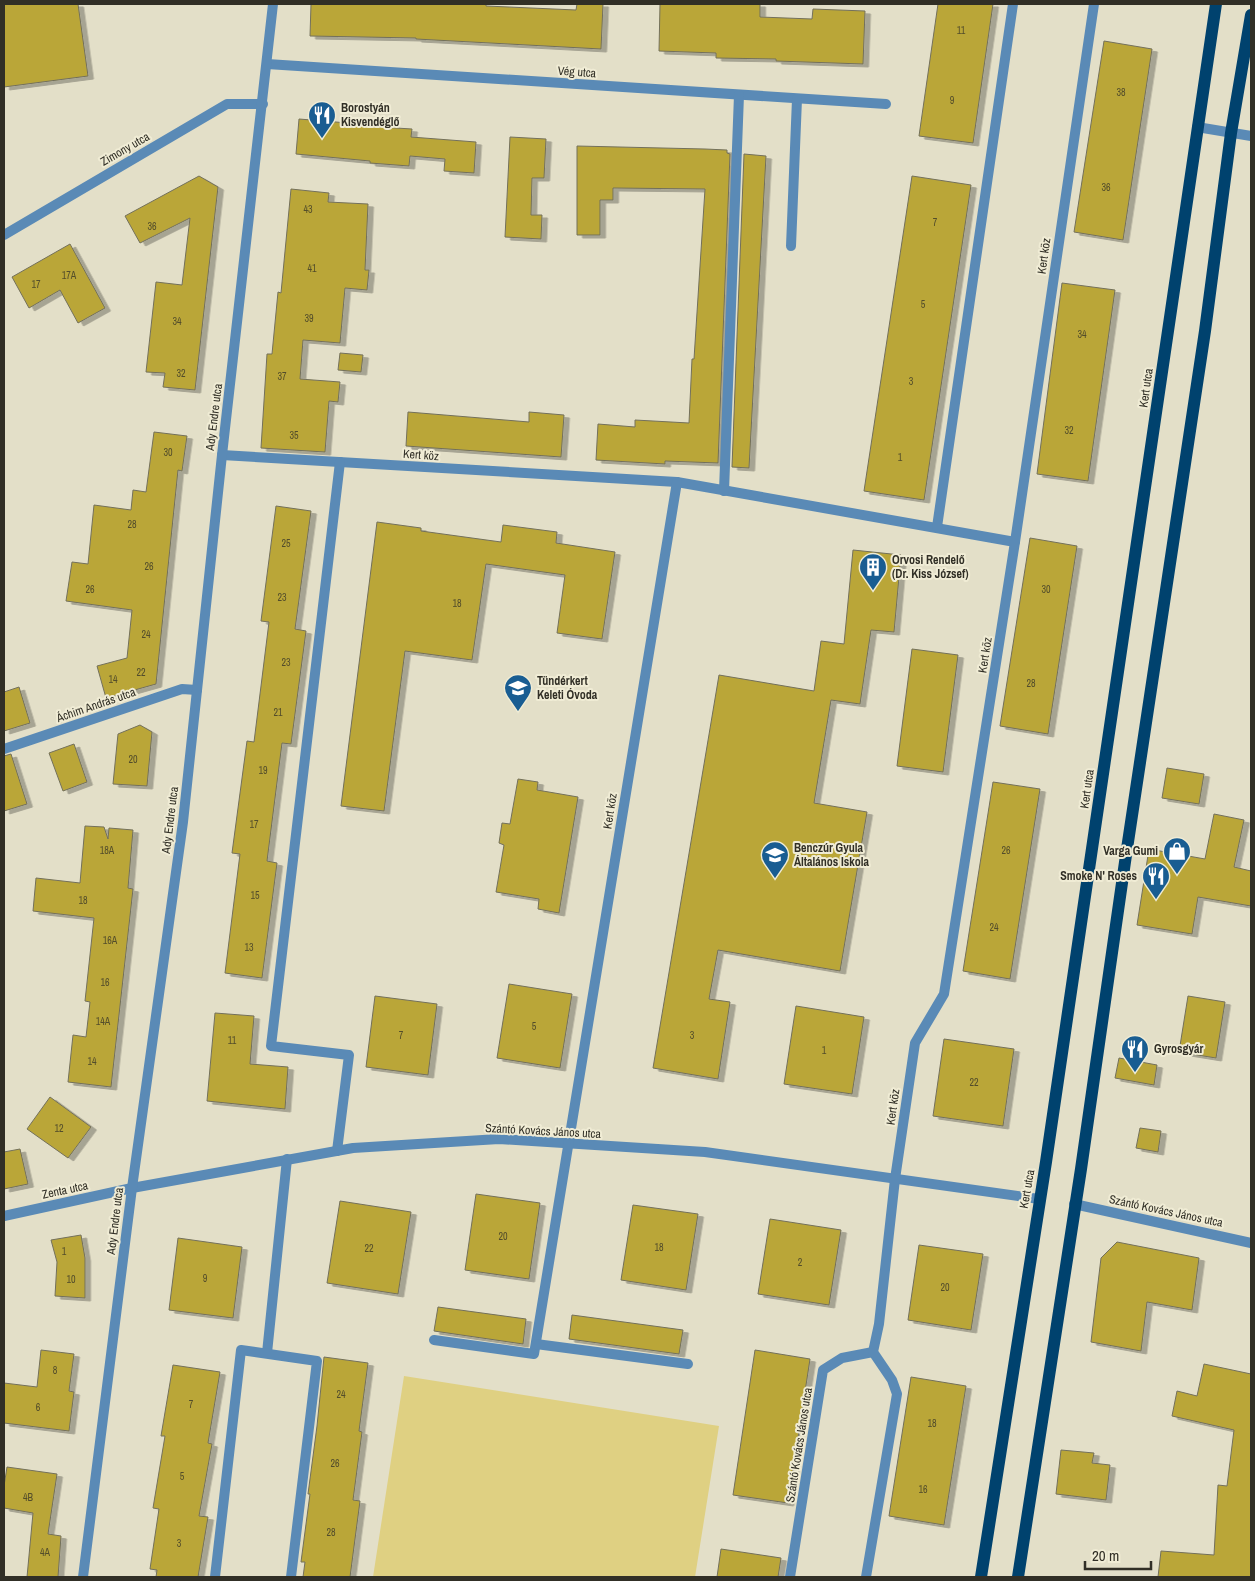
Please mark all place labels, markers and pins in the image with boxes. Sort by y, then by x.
restaurant icon: Borostyán Kisvendéglő [307,100,337,139]
place label: Borostyán Kisvendéglő [341,100,400,130]
building icon: Orvosi Rendelő (Dr. Kiss József) [858,552,888,591]
place label: Orvosi Rendelő (Dr. Kiss József) [892,552,969,582]
school or university icon: Tündérkert Keleti Óvoda [503,673,533,712]
place label: Tündérkert Keleti Óvoda [537,673,598,703]
shop icon: Varga Gumi [1162,836,1192,875]
school or university icon: Benczúr Gyula Általános Iskola [760,840,790,879]
place label: Benczúr Gyula Általános Iskola [794,840,869,870]
place label: Varga Gumi [1103,843,1158,859]
restaurant icon: Smoke N' Roses [1141,861,1171,900]
place label: Smoke N' Roses [1060,868,1138,884]
restaurant icon: Gyrosgyár [1120,1034,1150,1073]
place label: Gyrosgyár [1154,1041,1203,1057]

